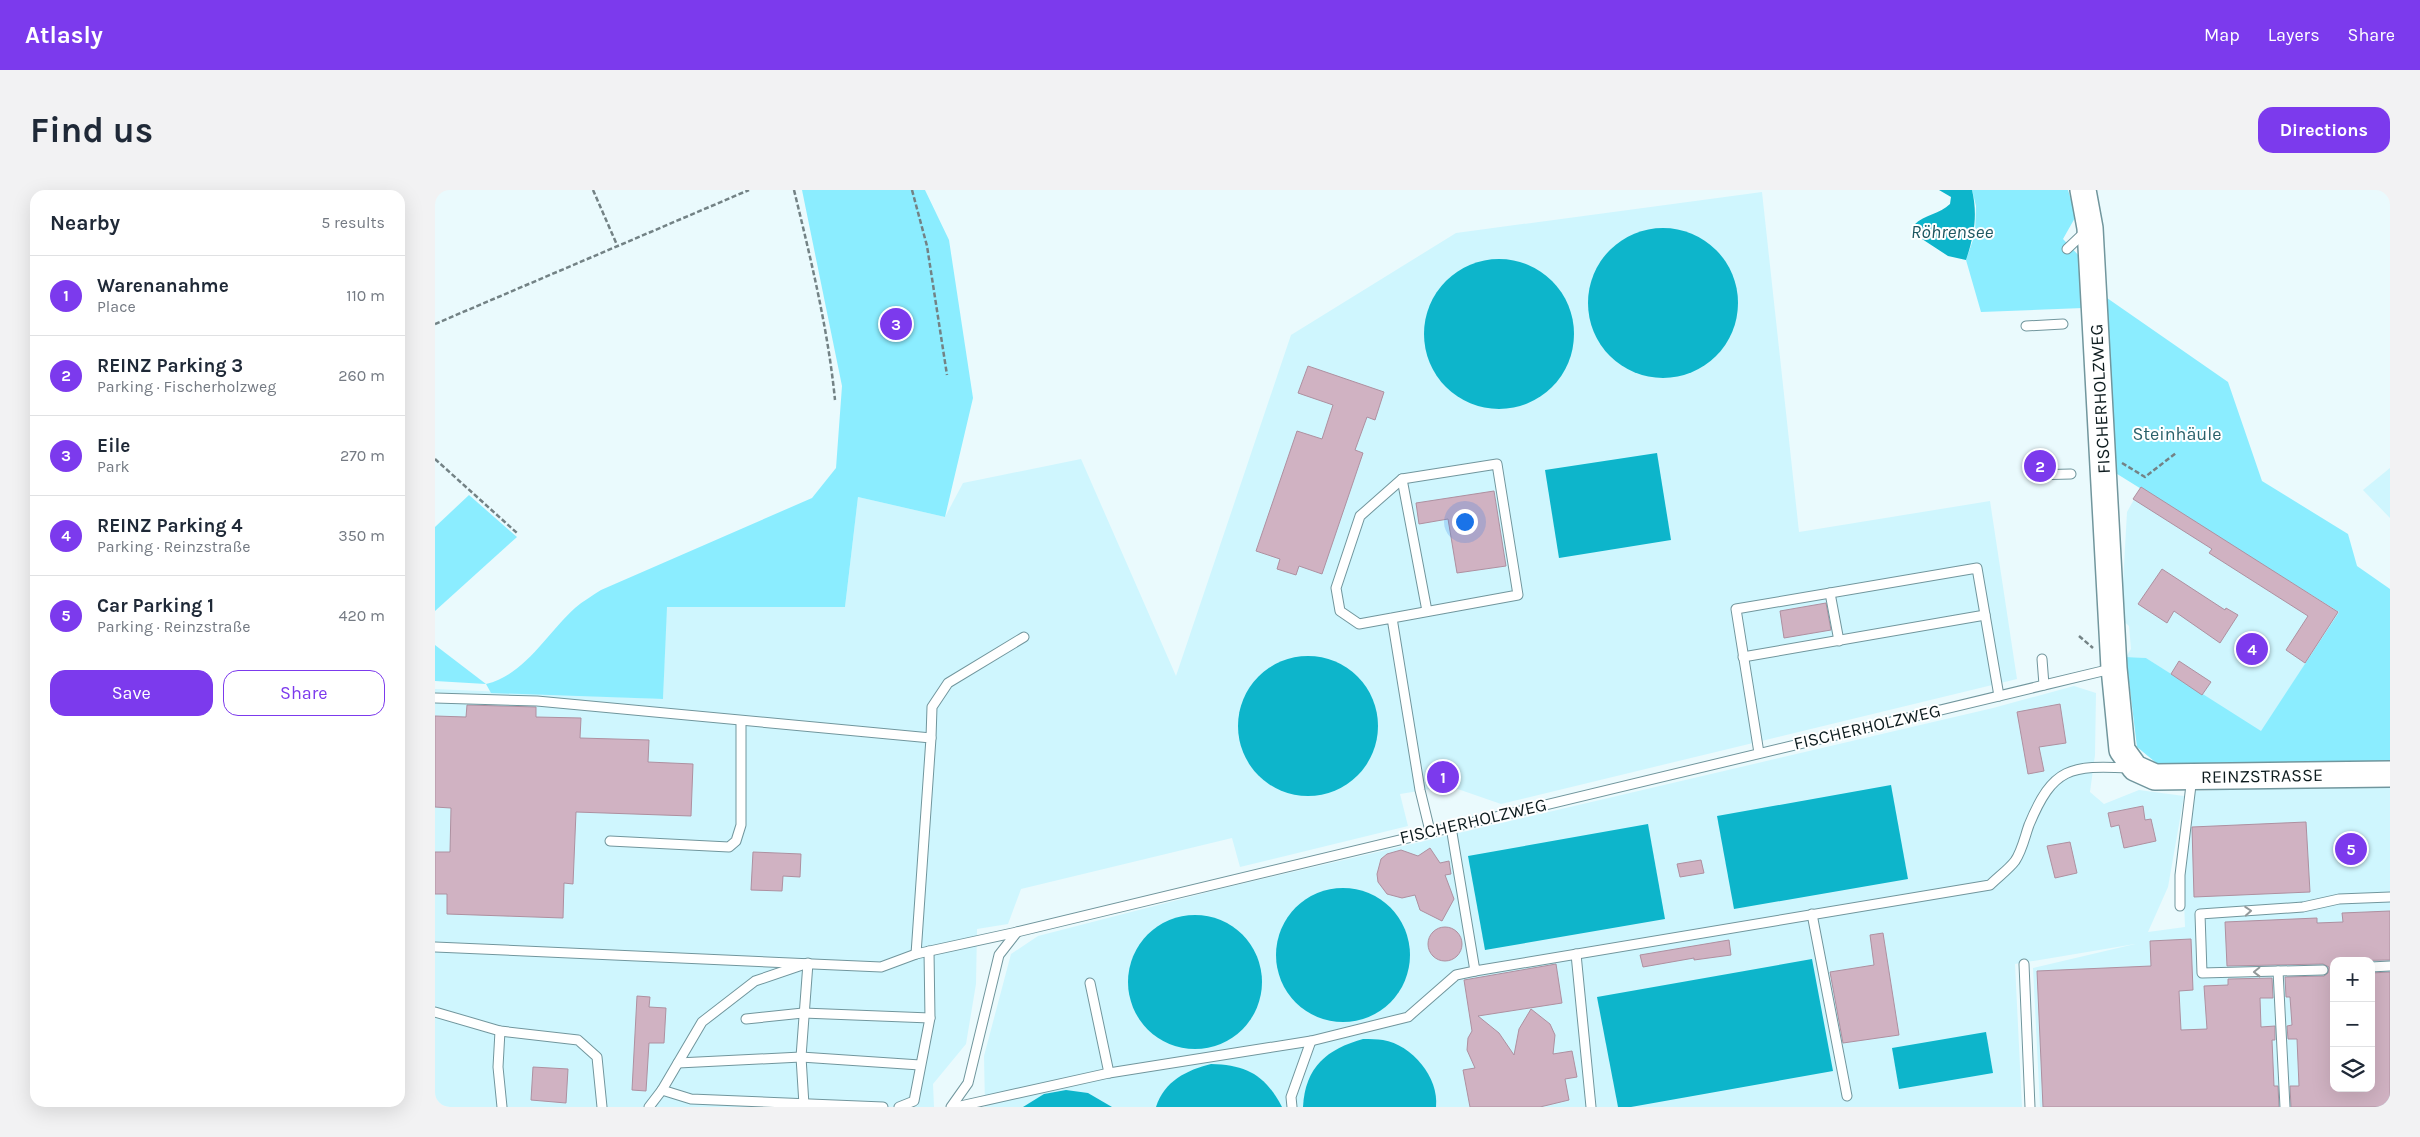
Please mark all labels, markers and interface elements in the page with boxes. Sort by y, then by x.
text: Atlasly [25,21,103,49]
text: Map [2204,24,2240,46]
text: Layers [2268,24,2320,46]
text: Share [2348,24,2395,46]
button: Directions [2258,107,2390,153]
text: Find us [30,110,153,151]
text: Nearby [50,211,120,235]
text: 5 results [321,213,385,232]
water label: Röhrensee [1911,221,1993,243]
text: Warenanahme [97,275,229,297]
text: 1 [63,286,69,305]
text: 110 m [346,286,385,305]
text: Place [97,297,136,316]
pin: 3 [880,305,912,343]
street label: FISCHERHOLZWEG [2085,323,2115,475]
text: REINZ Parking 3 [97,355,243,377]
text: 2 [61,366,71,385]
text: 260 m [338,366,385,385]
text: Parking · Fischerholzweg [97,377,276,396]
park label: Steinhäule [2132,423,2222,445]
text: Eile [97,435,130,457]
text: 3 [61,446,71,465]
text: 270 m [340,446,385,465]
pin: 2 [2024,447,2056,485]
text: Park [97,457,129,476]
your location [1452,509,1478,535]
text: REINZ Parking 4 [97,515,243,537]
text: 4 [61,526,71,545]
text: 350 m [338,526,385,545]
text: Parking · Reinzstraße [97,537,250,556]
text: Car Parking 1 [97,595,214,617]
text: 5 [61,606,71,625]
text: 420 m [339,606,385,625]
text: Parking · Reinzstraße [97,617,250,636]
pin: 4 [2236,630,2268,668]
button: Save [50,670,213,716]
button: Share [223,670,385,716]
street label: FISCHERHOLZWEG [1791,699,1943,755]
pin: 1 [1427,758,1459,796]
street label: REINZSTRASSE [2201,764,2323,788]
street label: FISCHERHOLZWEG [1397,793,1549,849]
pin: 5 [2335,830,2367,868]
one-way arrow [2245,905,2253,916]
map controls [2330,957,2375,1092]
button: + [2330,957,2375,1002]
one-way arrow [2253,966,2261,977]
button: − [2330,1002,2375,1047]
button: layers [2330,1047,2375,1092]

